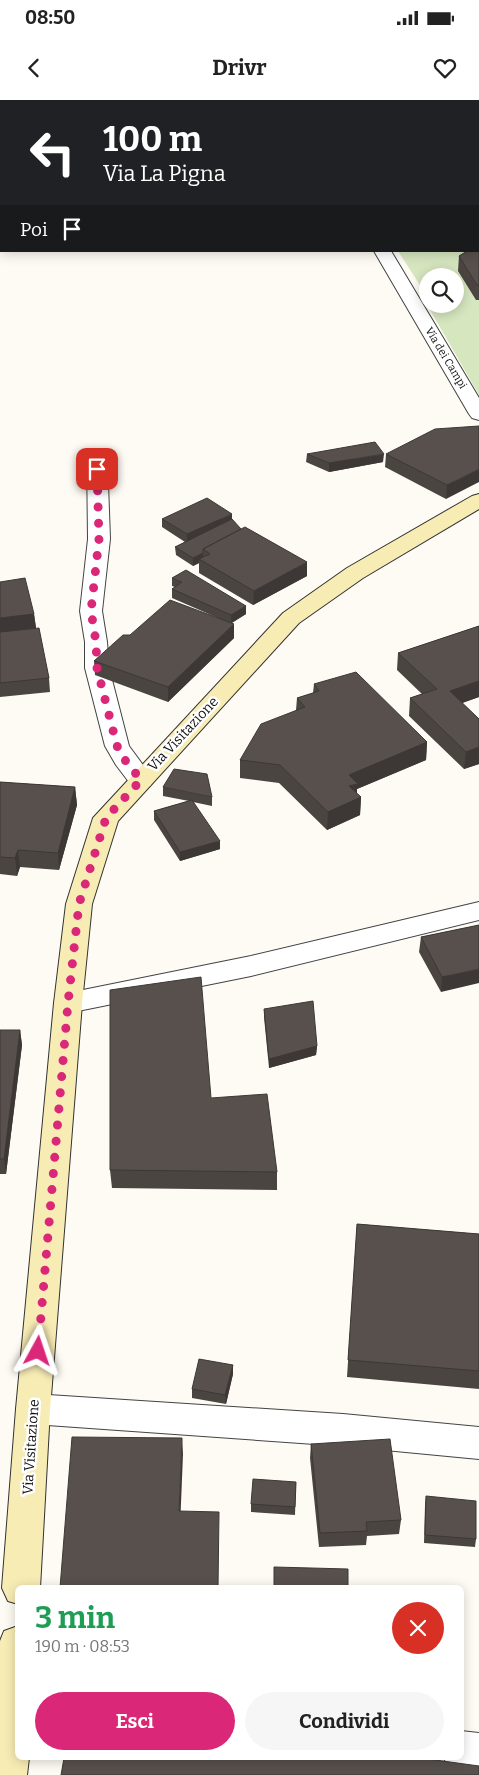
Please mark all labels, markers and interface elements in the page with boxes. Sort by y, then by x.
text: 08:50 [25,6,75,29]
icon: back [20,54,48,82]
text: Drivr [212,54,267,81]
icon: heart [431,54,459,82]
text: 100 m [103,118,202,160]
icon: left [20,120,85,185]
text: Via La Pigna [103,160,226,187]
icon: arrive [58,215,86,243]
text: Poi [20,218,48,241]
map controls [419,268,464,313]
button: search [419,268,464,313]
street label: Via dei Campi [422,325,470,392]
pin [76,448,118,490]
icon: arrive [83,455,111,483]
street label: Via Visitazione [144,693,222,775]
position arrow [11,1324,63,1376]
street label: Via Visitazione [19,1399,43,1495]
text: 3 min [35,1600,115,1636]
button: close [392,1602,444,1654]
text: 190 m · 08:53 [35,1637,130,1656]
button: Esci [35,1692,235,1750]
button: Condividi [245,1692,444,1750]

